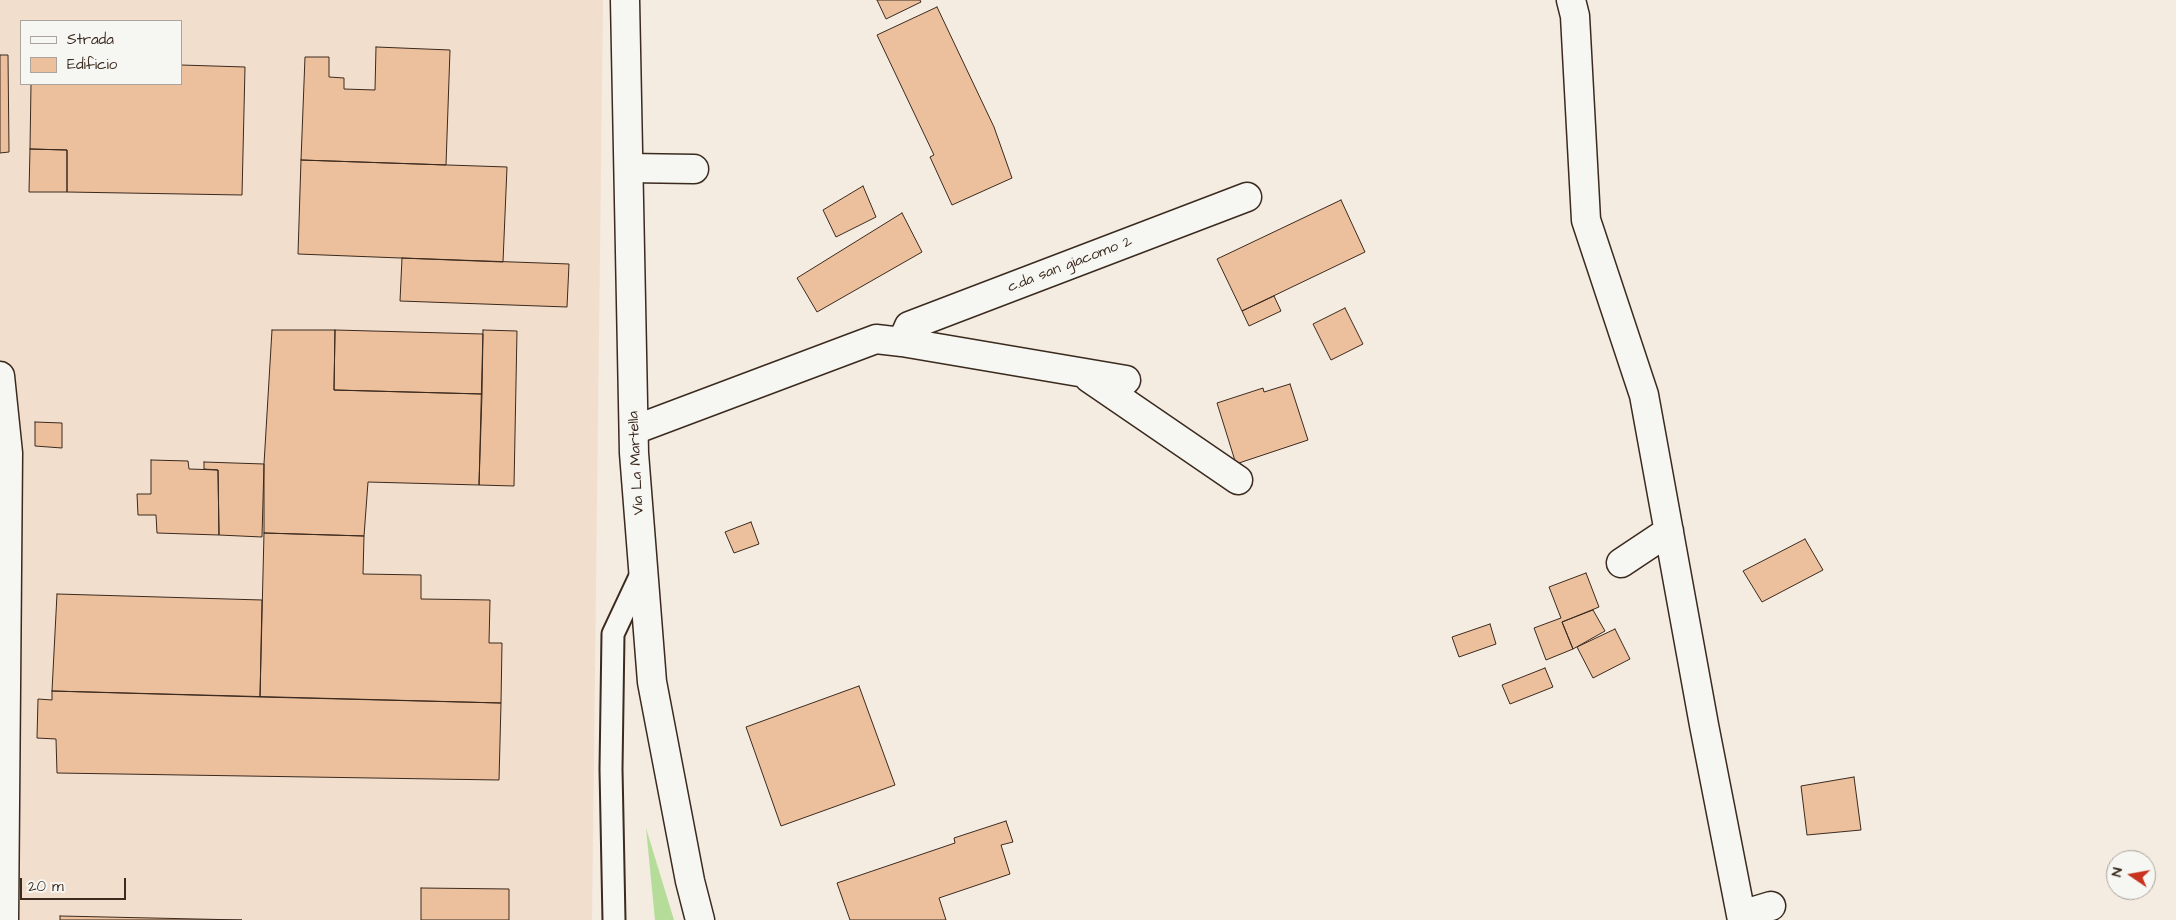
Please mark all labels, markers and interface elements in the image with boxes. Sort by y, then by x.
legend [20,20,182,85]
text: Strada [67,29,114,50]
text: Edificio [67,54,117,75]
street label: c.da san giacomo 2 [1005,233,1135,297]
street label: Via La Martella [625,411,649,515]
north arrow [2106,850,2156,900]
text: N [2107,866,2128,878]
scale bar [22,868,129,900]
text: 20 m [28,876,64,897]

